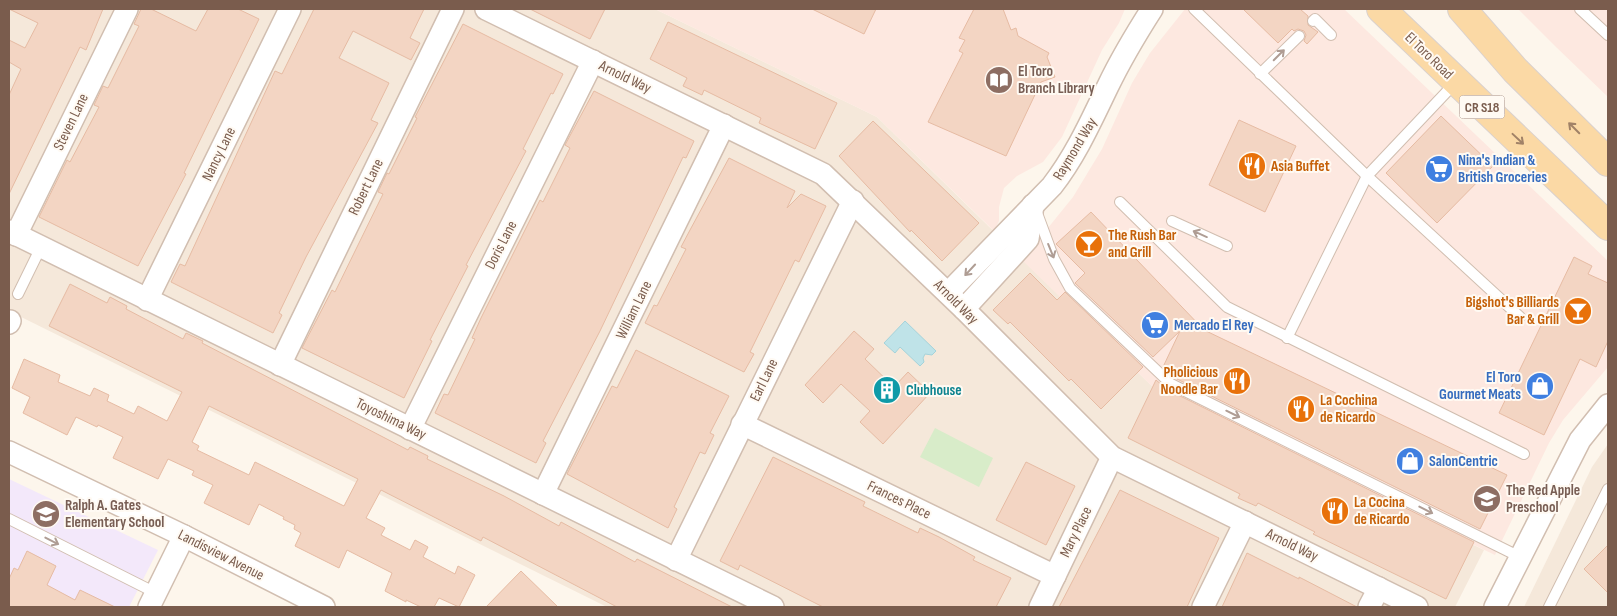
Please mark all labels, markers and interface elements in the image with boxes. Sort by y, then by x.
street label: El Toro Road [1401,28,1457,84]
one-way arrow [1273,49,1286,61]
street label: Arnold Way [595,56,654,98]
place label: El Toro Branch Library [1018,62,1096,98]
library icon: El Toro Branch Library [984,65,1014,95]
street label: Steven Lane [49,90,93,154]
road number: CR S18 [1460,95,1504,118]
street label: Raymond Way [1049,114,1101,184]
one-way arrow [1567,122,1580,134]
street label: Nancy Lane [198,124,240,184]
one-way arrow [1511,133,1524,145]
restaurant icon: Asia Buffet [1237,151,1267,181]
place label: Nina's Indian & British Groceries [1458,151,1547,187]
supermarket icon: Nina's Indian & British Groceries [1424,154,1454,184]
street label: Robert Lane [344,156,388,218]
place label: Asia Buffet [1270,157,1330,176]
street label: Doris Lane [481,217,521,273]
place label: The Rush Bar and Grill [1108,226,1177,262]
bar icon: The Rush Bar and Grill [1074,229,1104,259]
one-way arrow [1192,229,1207,239]
one-way arrow [1047,243,1057,258]
one-way arrow [964,264,976,276]
street label: Arnold Way [929,275,983,329]
street label: William Lane [612,278,656,342]
place label: Bigshot's Billiards Bar & Grill [1465,293,1559,329]
bar icon: Bigshot's Billiards Bar & Grill [1563,296,1593,326]
supermarket icon: Mercado El Rey [1140,310,1170,340]
place label: Mercado El Rey [1174,316,1255,335]
street label: Earl Lane [746,356,782,404]
place label: Pholicious Noodle Bar [1161,363,1218,399]
restaurant icon: Pholicious Noodle Bar [1222,366,1252,396]
place label: El Toro Gourmet Meats [1439,368,1521,404]
shop icon: El Toro Gourmet Meats [1525,371,1555,401]
building icon: Clubhouse [872,375,902,405]
place label: Clubhouse [906,381,962,400]
place label: La Cochina de Ricardo [1320,391,1377,427]
street label: Toyoshima Way [353,394,430,444]
restaurant icon: La Cochina de Ricardo [1286,394,1316,424]
one-way arrow [1225,410,1240,420]
shop icon: SalonCentric [1395,446,1425,476]
place label: SalonCentric [1429,452,1498,471]
street label: Frances Place [864,476,934,524]
place label: The Red Apple Preschool [1506,481,1580,517]
school or university icon: The Red Apple Preschool [1472,484,1502,514]
place label: La Cocina de Ricardo [1354,493,1410,529]
place label: Ralph A. Gates Elementary School [65,496,164,532]
restaurant icon: La Cocina de Ricardo [1320,496,1350,526]
school or university icon: Ralph A. Gates Elementary School [31,499,61,529]
street label: Mary Place [1056,503,1096,561]
one-way arrow [1418,506,1433,515]
street label: Arnold Way [1262,524,1321,566]
street label: Landisview Avenue [175,525,267,585]
one-way arrow [44,537,59,546]

